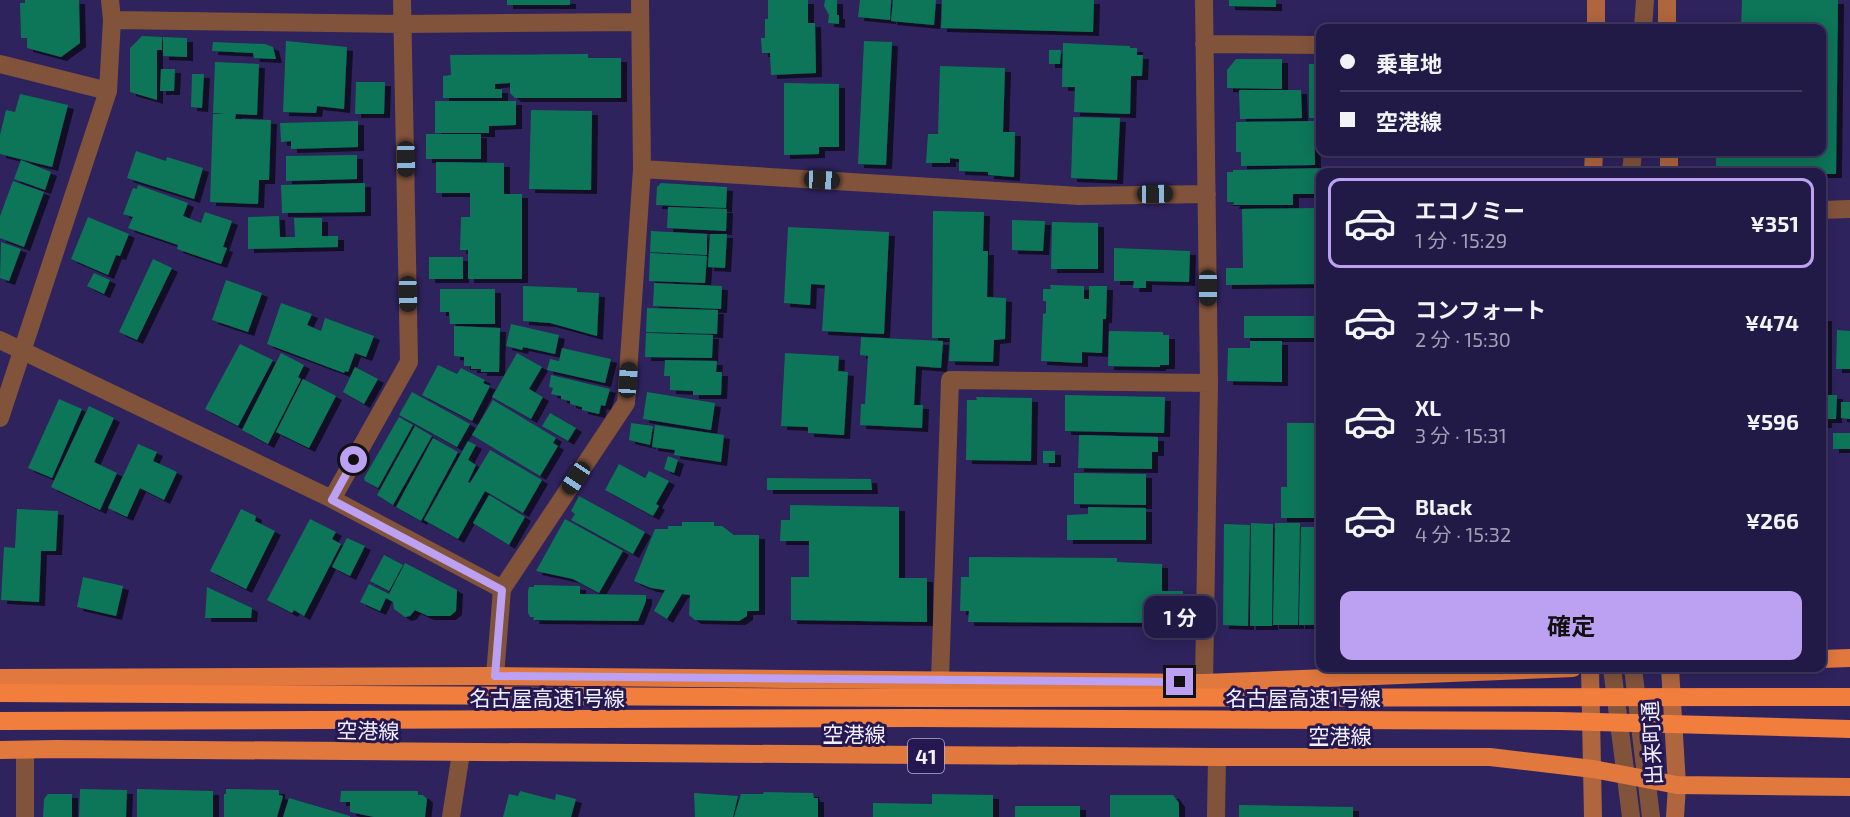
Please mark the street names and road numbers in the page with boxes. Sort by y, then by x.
street label: 名古屋高速1号線 [469,685,625,710]
street label: 名古屋高速1号線 [1225,685,1381,710]
street label: 出来町通 [1636,700,1666,786]
street label: 空港線 [336,717,400,743]
street label: 空港線 [823,721,886,746]
street label: 空港線 [1309,723,1372,748]
road number: 41 [908,739,944,773]

